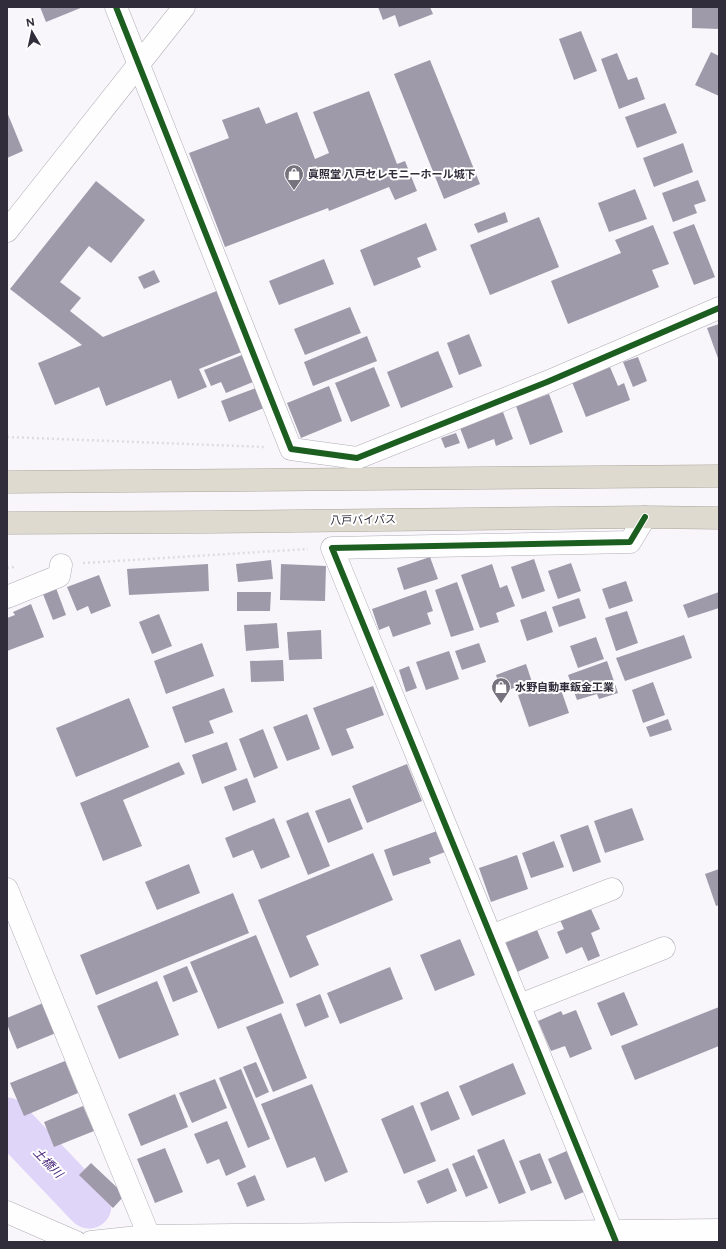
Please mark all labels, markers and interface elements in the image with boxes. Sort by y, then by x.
north arrow [12,12,52,52]
text: N [25,16,36,30]
shop icon: 眞照堂 八戸セレモニーホール城下 [283,163,305,191]
place label: 眞照堂 八戸セレモニーホール城下 [308,168,476,181]
street label: 八戸バイパス [330,513,396,527]
shop icon: 水野自動車鈑金工業 [490,676,512,704]
place label: 水野自動車鈑金工業 [515,681,614,694]
water label: 土橋川 [30,1145,67,1182]

